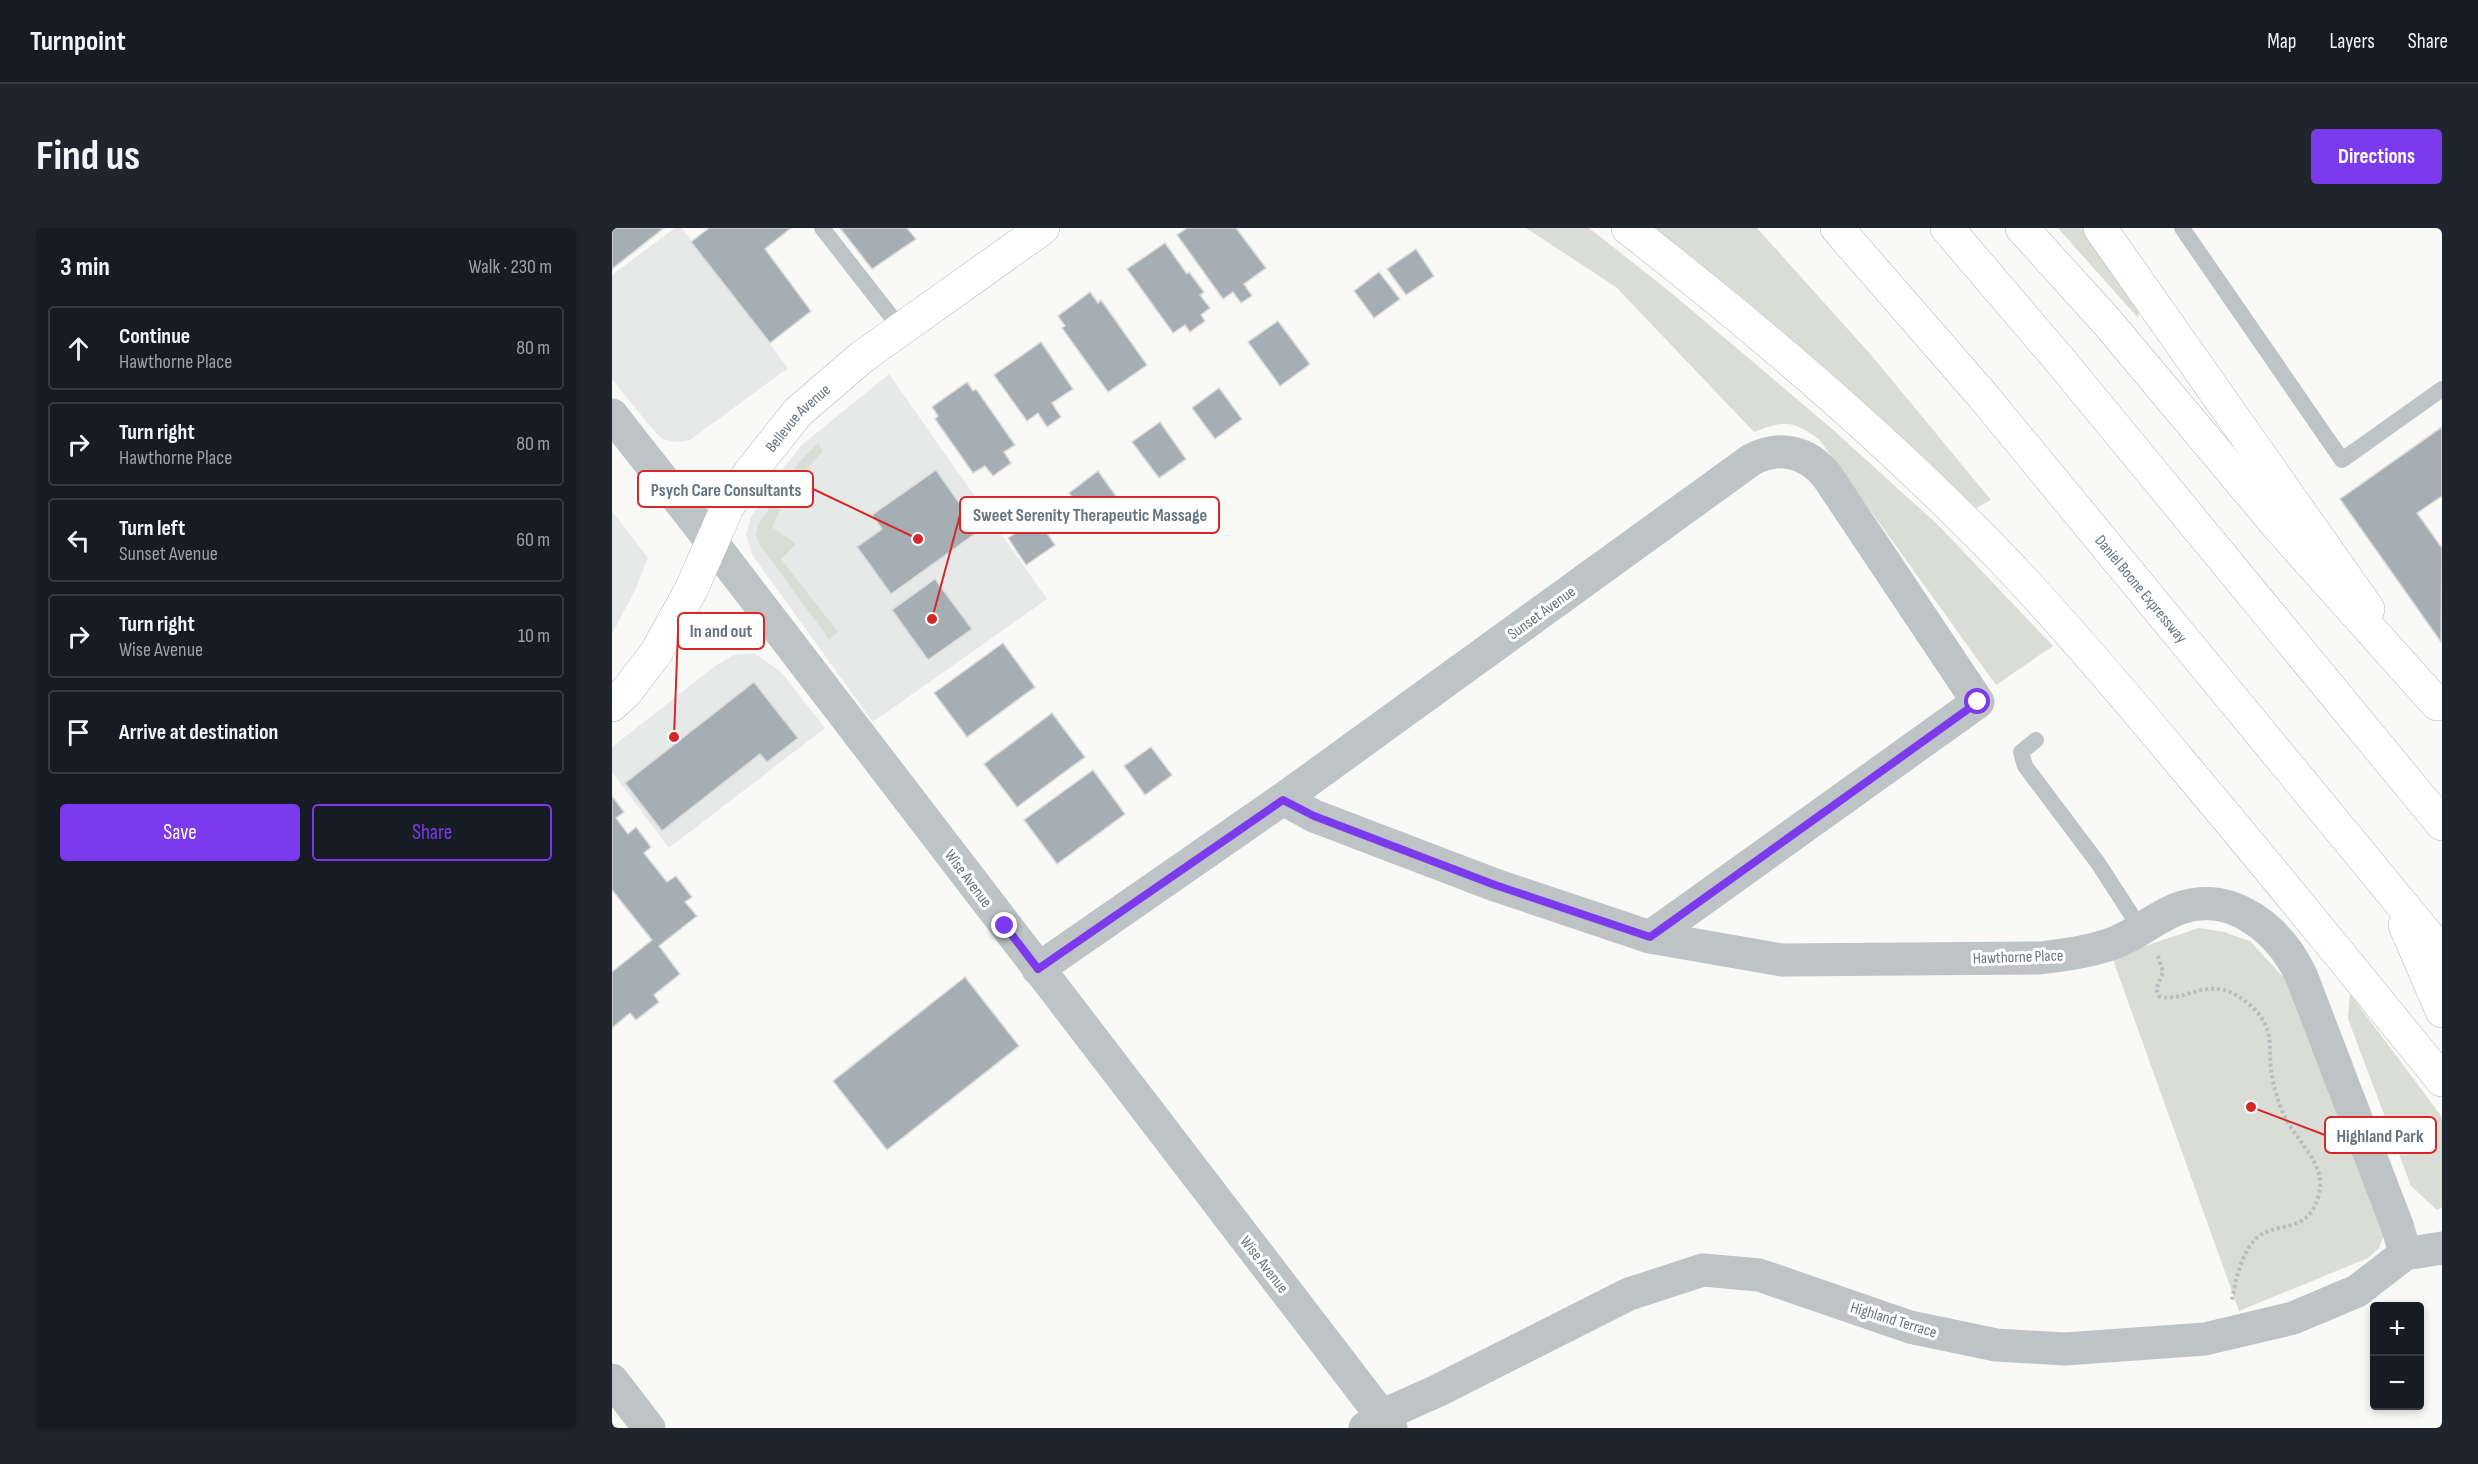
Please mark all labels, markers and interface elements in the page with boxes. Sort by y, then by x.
text: Turnpoint [30,25,126,58]
text: Map [2267,29,2296,54]
text: Layers [2329,29,2375,54]
text: Share [2408,29,2448,54]
button: Directions [2311,129,2442,184]
text: Find us [36,131,140,182]
text: 3 min [60,252,110,283]
text: Walk · 230 m [469,255,552,279]
text: Continue [119,323,190,350]
icon: ahead [62,332,95,365]
text: 80 m [516,336,550,360]
text: Hawthorne Place [119,350,232,374]
street label: Bellevue Avenue [762,381,835,456]
text: Turn right [119,419,195,446]
icon: right [62,428,95,461]
text: 80 m [516,432,550,456]
text: Hawthorne Place [119,446,232,470]
callout: Psych Care Consultants [638,471,813,507]
text: Psych Care Consultants [651,480,801,501]
callout: Sweet Serenity Therapeutic Massage [960,497,1219,533]
text: Sweet Serenity Therapeutic Massage [973,505,1207,526]
text: Turn left [119,515,185,542]
icon: left [62,524,95,557]
text: 60 m [516,528,550,552]
street label: Daniel Boone Expressway [2090,532,2191,647]
text: Sunset Avenue [119,542,218,566]
street label: Sunset Avenue [1504,582,1579,644]
text: Turn right [119,611,195,638]
callout: In and out [678,613,764,649]
icon: right [62,620,95,653]
text: In and out [690,621,752,642]
text: 10 m [518,624,550,648]
text: Wise Avenue [119,638,203,662]
route start [1964,688,1990,714]
icon: arrive [62,716,95,749]
text: Arrive at destination [119,719,278,746]
button: Save [60,804,300,861]
button: Share [312,804,552,861]
street label: Wise Avenue [940,846,996,911]
route end [991,912,1017,938]
street label: Hawthorne Place [1972,946,2064,969]
callout: Highland Park [2325,1117,2436,1153]
text: Highland Park [2337,1126,2424,1147]
street label: Wise Avenue [1236,1233,1292,1297]
street label: Highland Terrace [1848,1298,1939,1343]
map controls [2370,1302,2424,1410]
button: + [2370,1302,2424,1356]
button: − [2370,1356,2424,1410]

